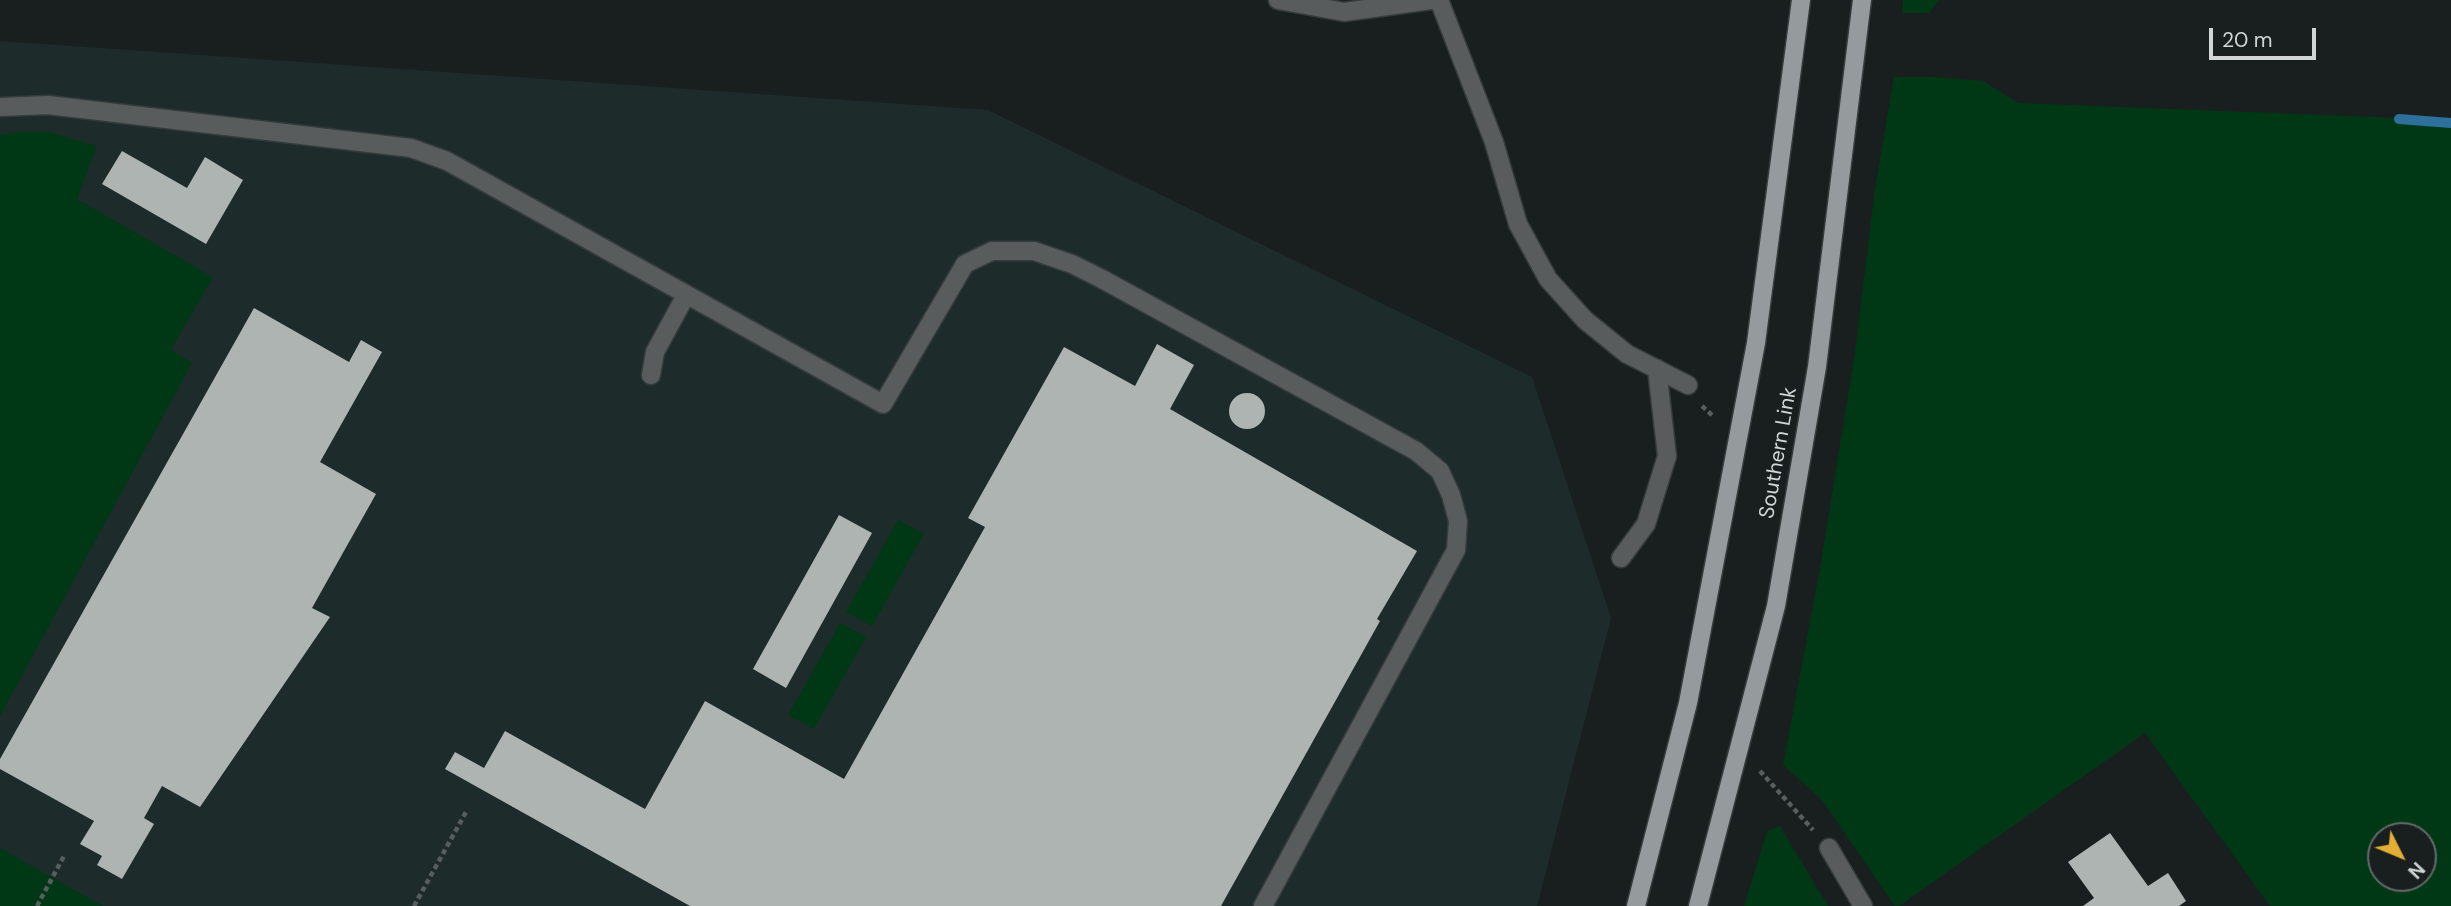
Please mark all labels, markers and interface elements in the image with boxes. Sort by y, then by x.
scale bar [2213,14,2320,58]
text: 20 m [2222,26,2273,54]
street label: Southern Link [1755,385,1803,521]
north arrow [2367,822,2437,892]
text: N [2402,857,2430,884]

